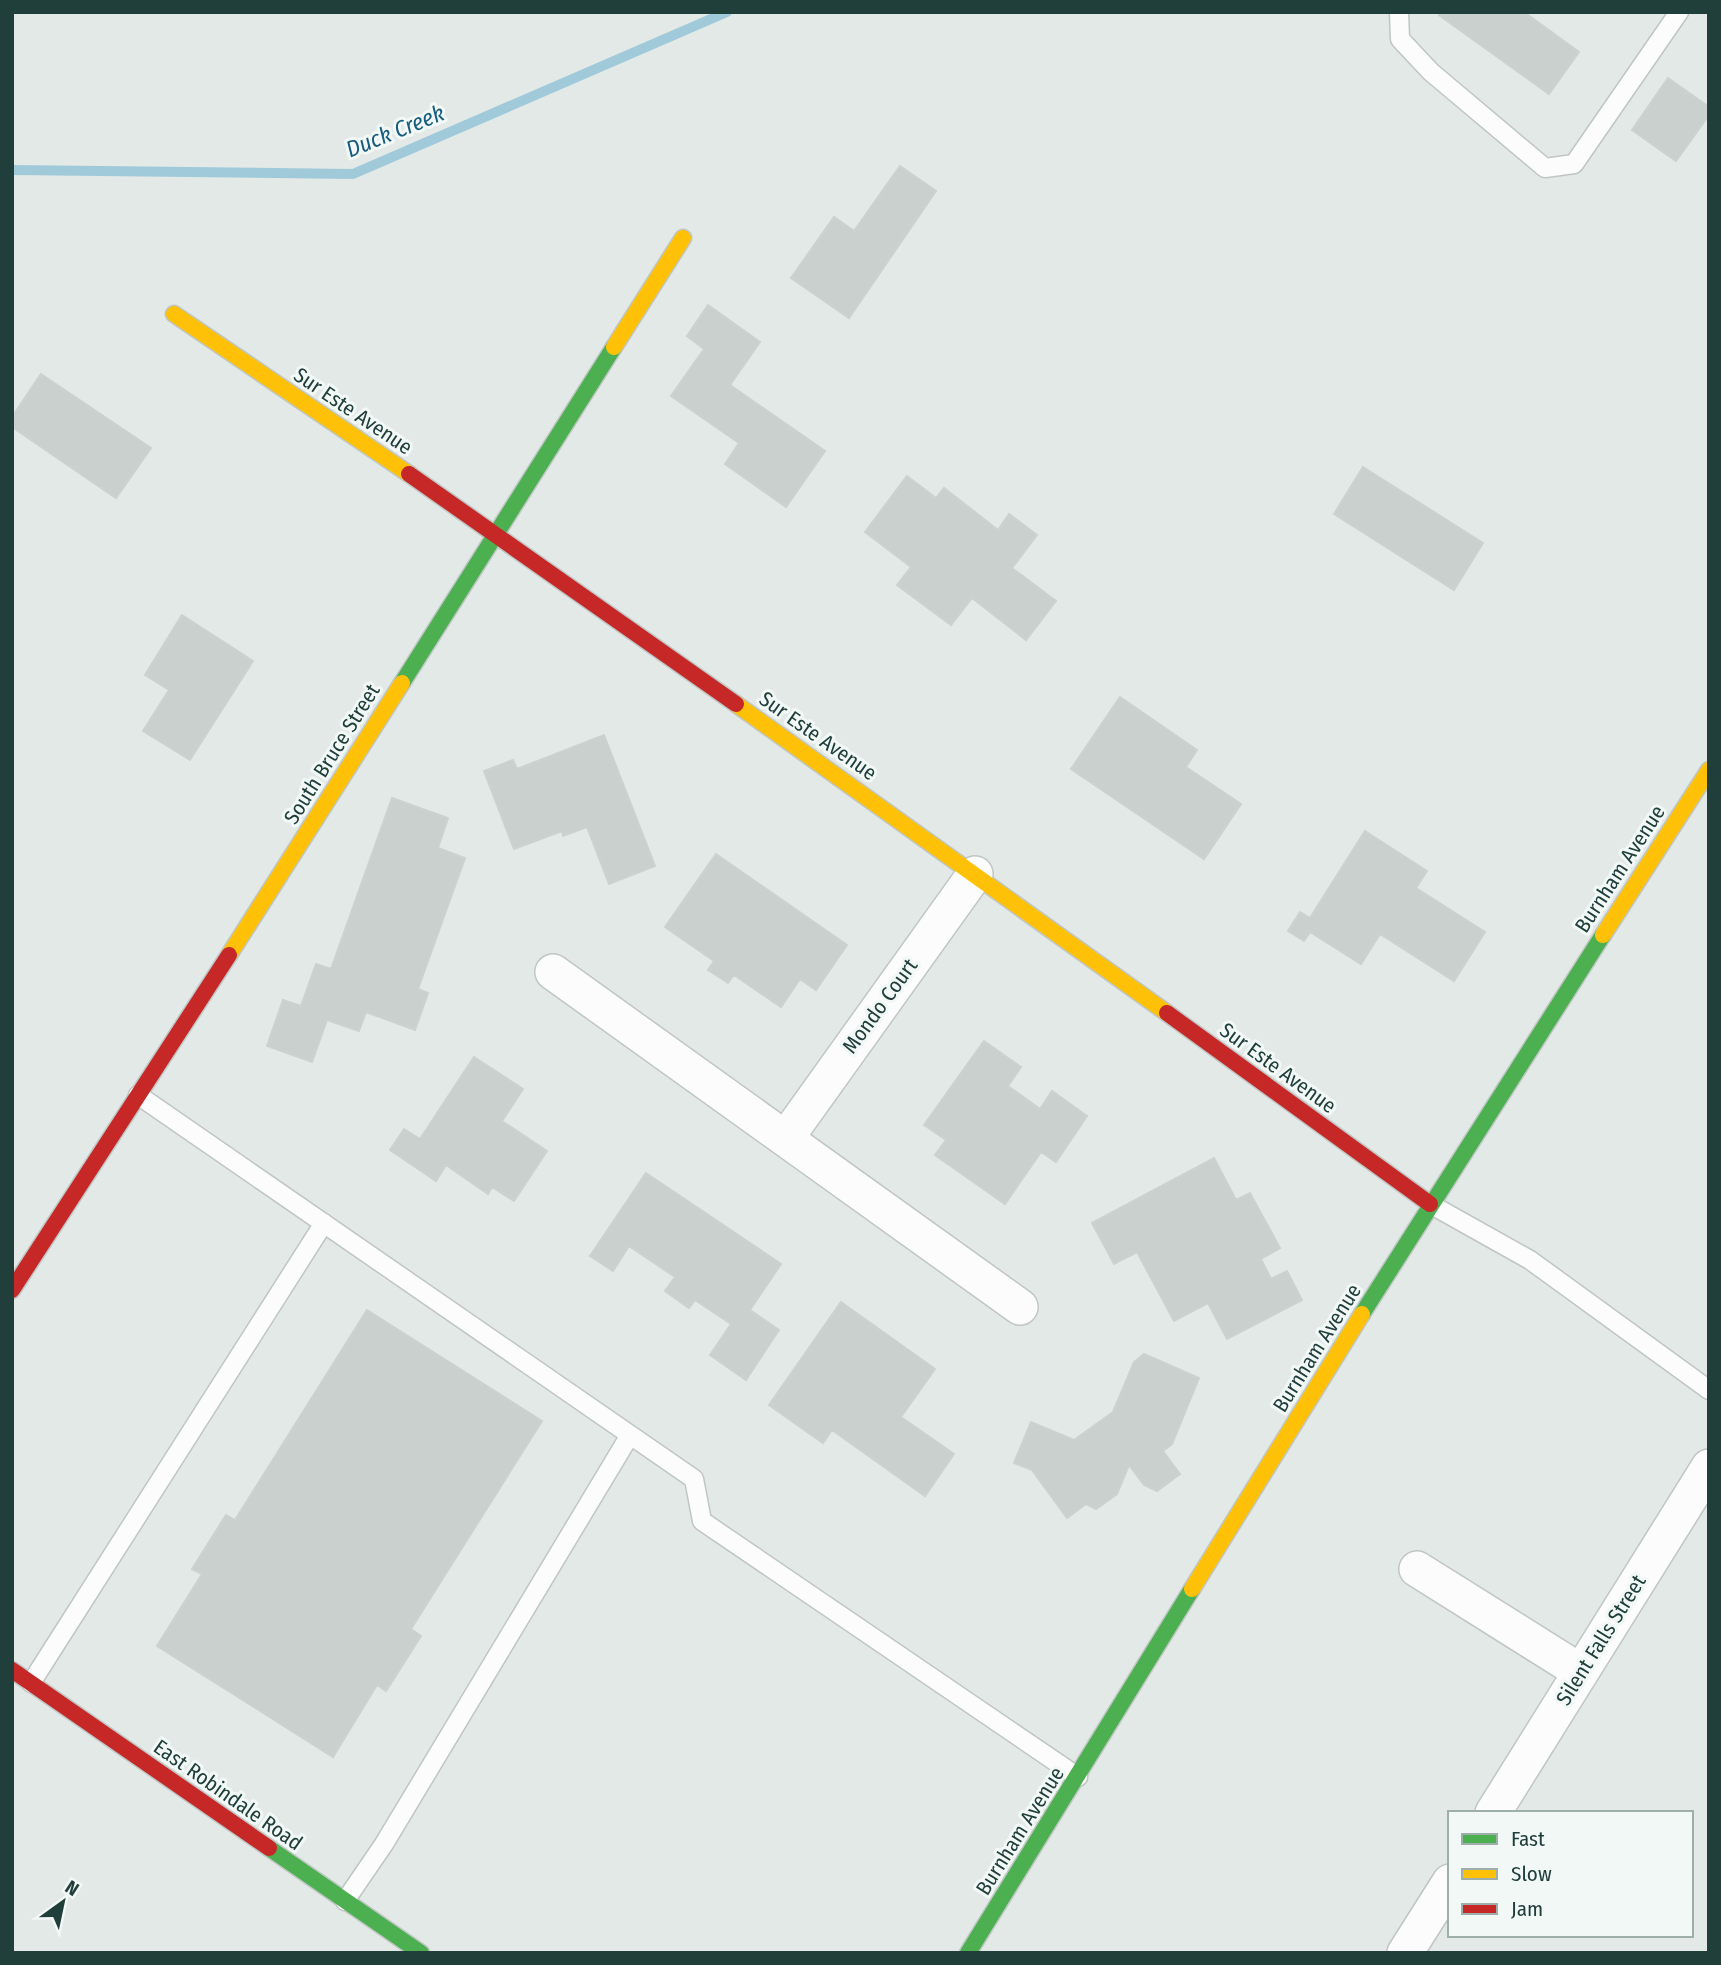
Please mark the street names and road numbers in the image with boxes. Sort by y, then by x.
street label: Sur Este Avenue [289,362,417,460]
street label: South Bruce Street [278,679,386,829]
street label: Sur Este Avenue [754,686,882,786]
street label: Burnham Avenue [1569,801,1671,937]
street label: Mondo Court [837,953,923,1058]
street label: Sur Este Avenue [1215,1017,1341,1119]
street label: Burnham Avenue [1267,1279,1367,1417]
street label: Silent Falls Street [1550,1570,1652,1710]
street label: East Robindale Road [149,1734,307,1856]
street label: Burnham Avenue [970,1762,1070,1900]

